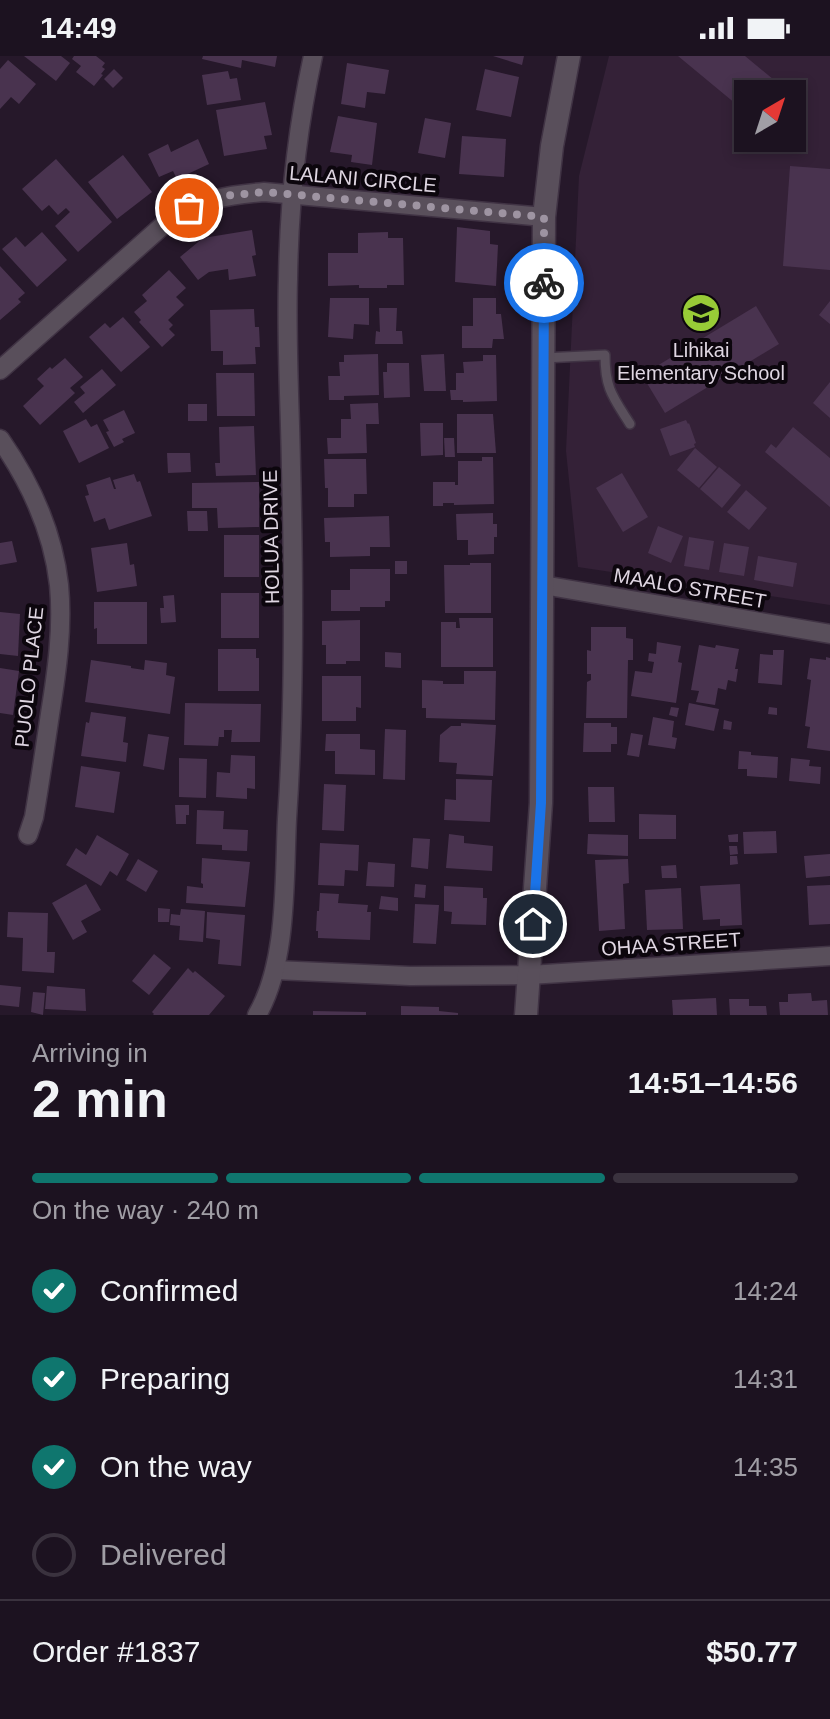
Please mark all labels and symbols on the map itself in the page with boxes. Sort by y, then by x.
north arrow [734,80,806,152]
street label: LALANI CIRCLE [288,162,438,196]
pin [155,174,223,242]
courier [504,243,584,323]
school or university icon: Lihikai Elementary School [680,292,722,334]
place label: Lihikai Elementary School [617,339,785,384]
street label: HOLUA DRIVE [259,470,283,604]
street label: MAALO STREET [612,564,768,612]
street label: PUOLO PLACE [11,606,47,748]
pin [499,890,567,958]
street label: OHAA STREET [600,928,742,960]

